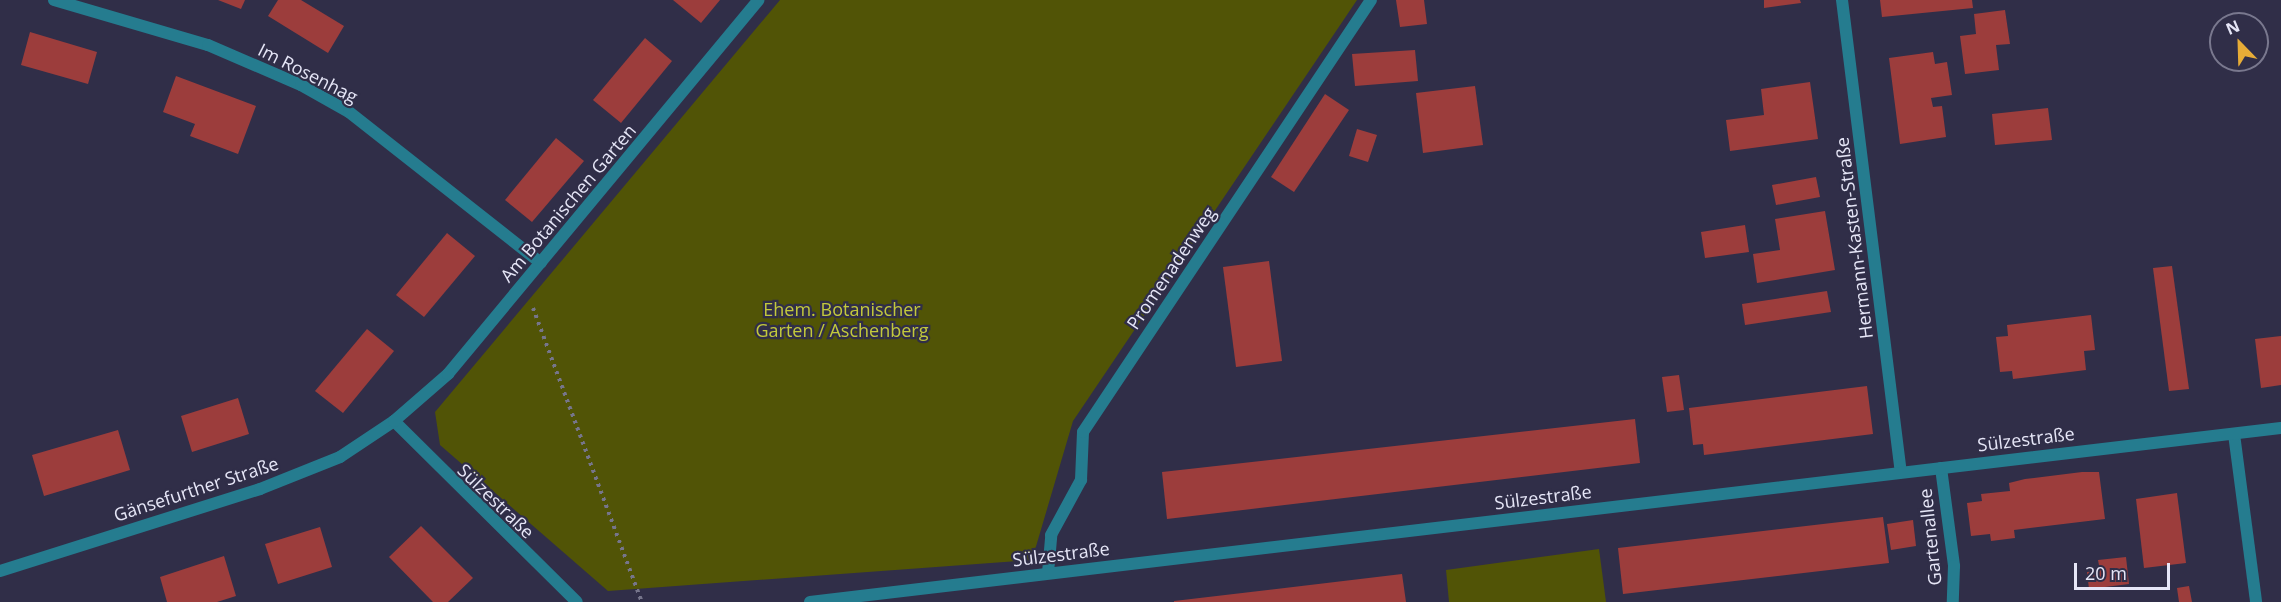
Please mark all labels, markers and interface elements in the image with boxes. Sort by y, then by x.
north arrow [2209,12,2269,72]
text: N [2222,15,2243,40]
street label: Im Rosenhag [255,39,361,107]
street label: Am Botanischen Garten [496,120,640,286]
street label: Hermann-Kasten-Straße [1831,136,1877,340]
street label: Promenadenweg [1122,203,1220,333]
park label: Ehem. Botanischer Garten / Aschenberg [756,299,928,342]
street label: Sülzestraße [1976,422,2076,456]
street label: Gänsefurther Straße [111,452,281,526]
street label: Sülzestraße [453,459,539,543]
street label: Sülzestraße [1493,480,1593,514]
street label: Gartenallee [1914,487,1946,587]
street label: Sülzestraße [1011,537,1111,571]
scale bar [2077,551,2173,589]
text: 20 m [2085,561,2127,585]

